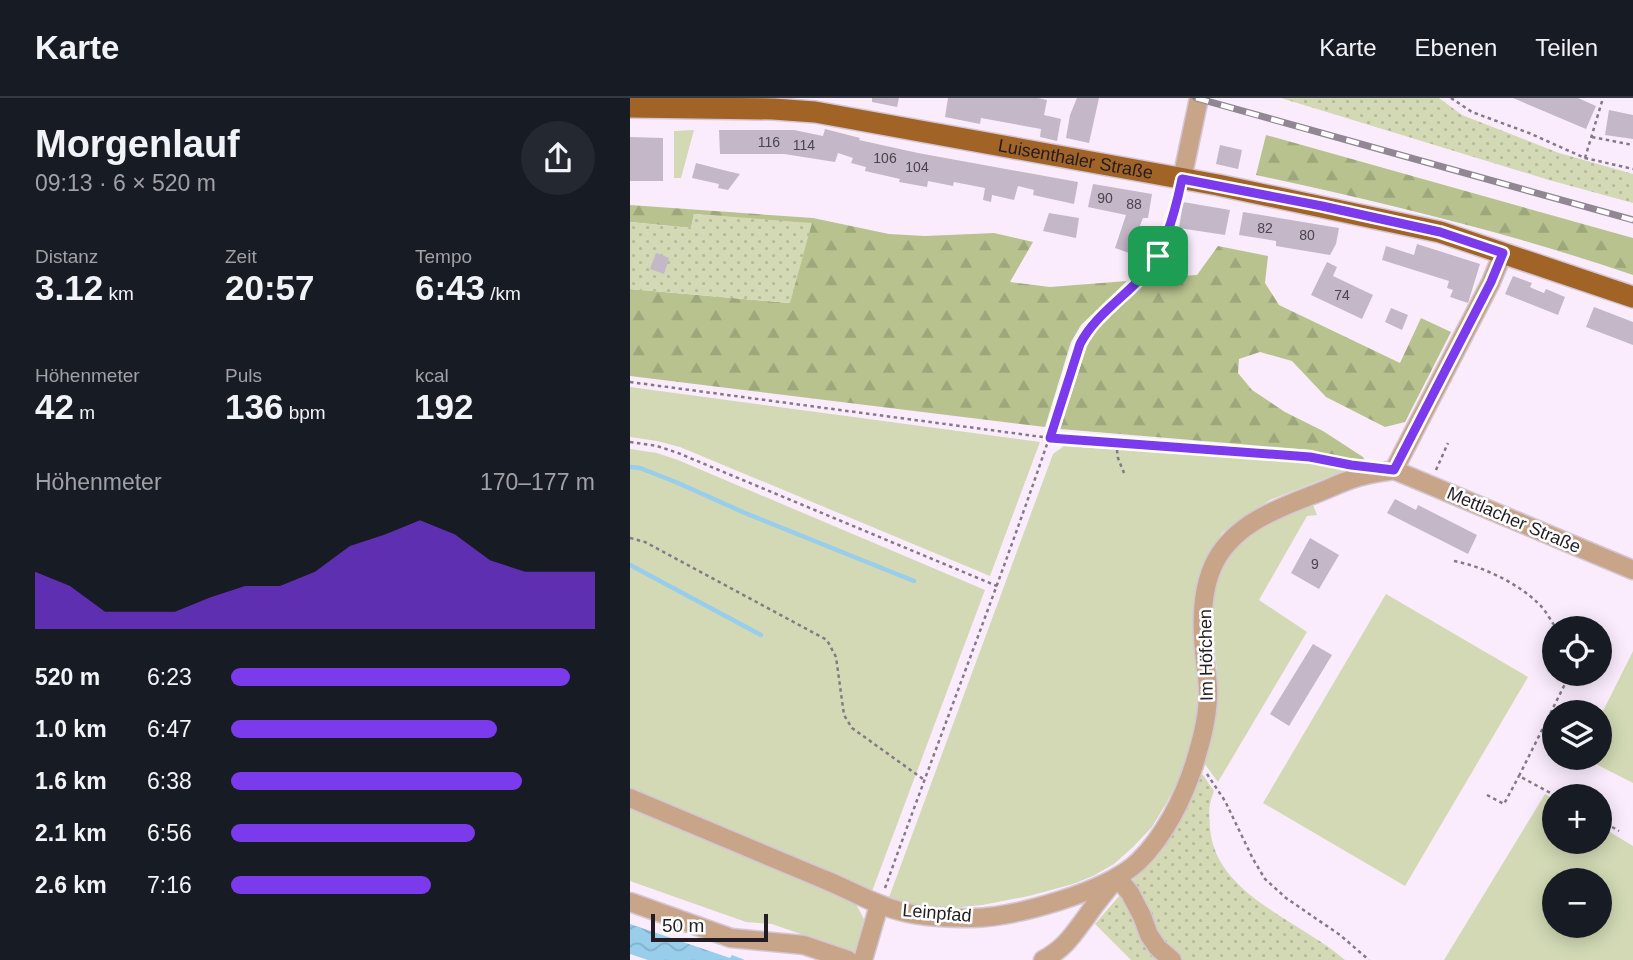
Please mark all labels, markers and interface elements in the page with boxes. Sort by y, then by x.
text: Karte [35,29,119,66]
text: Karte [1319,34,1377,61]
text: Ebenen [1415,34,1497,61]
text: Teilen [1535,34,1598,61]
button: share [521,121,595,195]
text: Morgenlauf [35,123,240,165]
house number: 116 [758,134,780,150]
street label: Luisenthaler Straße [997,135,1155,183]
house number: 114 [793,137,815,153]
house number: 106 [873,150,897,166]
house number: 104 [905,159,929,175]
text: 09:13 · 6 × 520 m [35,170,216,196]
house number: 90 [1097,190,1113,206]
house number: 88 [1126,196,1142,212]
house number: 82 [1257,220,1273,236]
pin [1128,226,1188,286]
house number: 80 [1299,227,1315,243]
icon: arrive [1139,237,1177,275]
text: Distanz [35,246,98,267]
text: Zeit [225,246,257,267]
text: Tempo [415,246,472,267]
text: 3.12 [35,268,103,307]
text: 20:57 [225,268,315,307]
text: 6:43 [415,268,485,307]
text: km [103,283,134,304]
text: /km [485,283,521,304]
house number: 74 [1334,287,1350,303]
text: Höhenmeter [35,365,140,386]
text: Puls [225,365,262,386]
text: kcal [415,365,449,386]
text: 42 [35,387,74,426]
text: 136 [225,387,283,426]
text: 192 [415,387,473,426]
text: m [74,402,95,423]
text: bpm [283,402,326,423]
text: Höhenmeter [35,469,162,495]
text: 170–177 m [480,469,595,495]
street label: Mettlacher Straße [1444,483,1584,557]
house number: 9 [1311,556,1319,572]
street label: Im Höfchen [1195,609,1217,701]
map controls [1542,616,1612,938]
button: locate [1542,616,1612,686]
text: 520 m [35,664,100,690]
text: 6:23 [147,664,192,690]
button: layers [1542,700,1612,770]
text: 1.0 km [35,716,107,742]
text: 6:47 [147,716,192,742]
text: 1.6 km [35,768,107,794]
text: 6:38 [147,768,192,794]
button: + [1542,784,1612,854]
text: 2.1 km [35,820,107,846]
text: 6:56 [147,820,192,846]
button: − [1542,868,1612,938]
text: 2.6 km [35,872,107,898]
text: 7:16 [147,872,192,898]
street label: Leinpfad [902,900,972,926]
scale bar [651,911,768,943]
text: 50 m [662,915,704,936]

